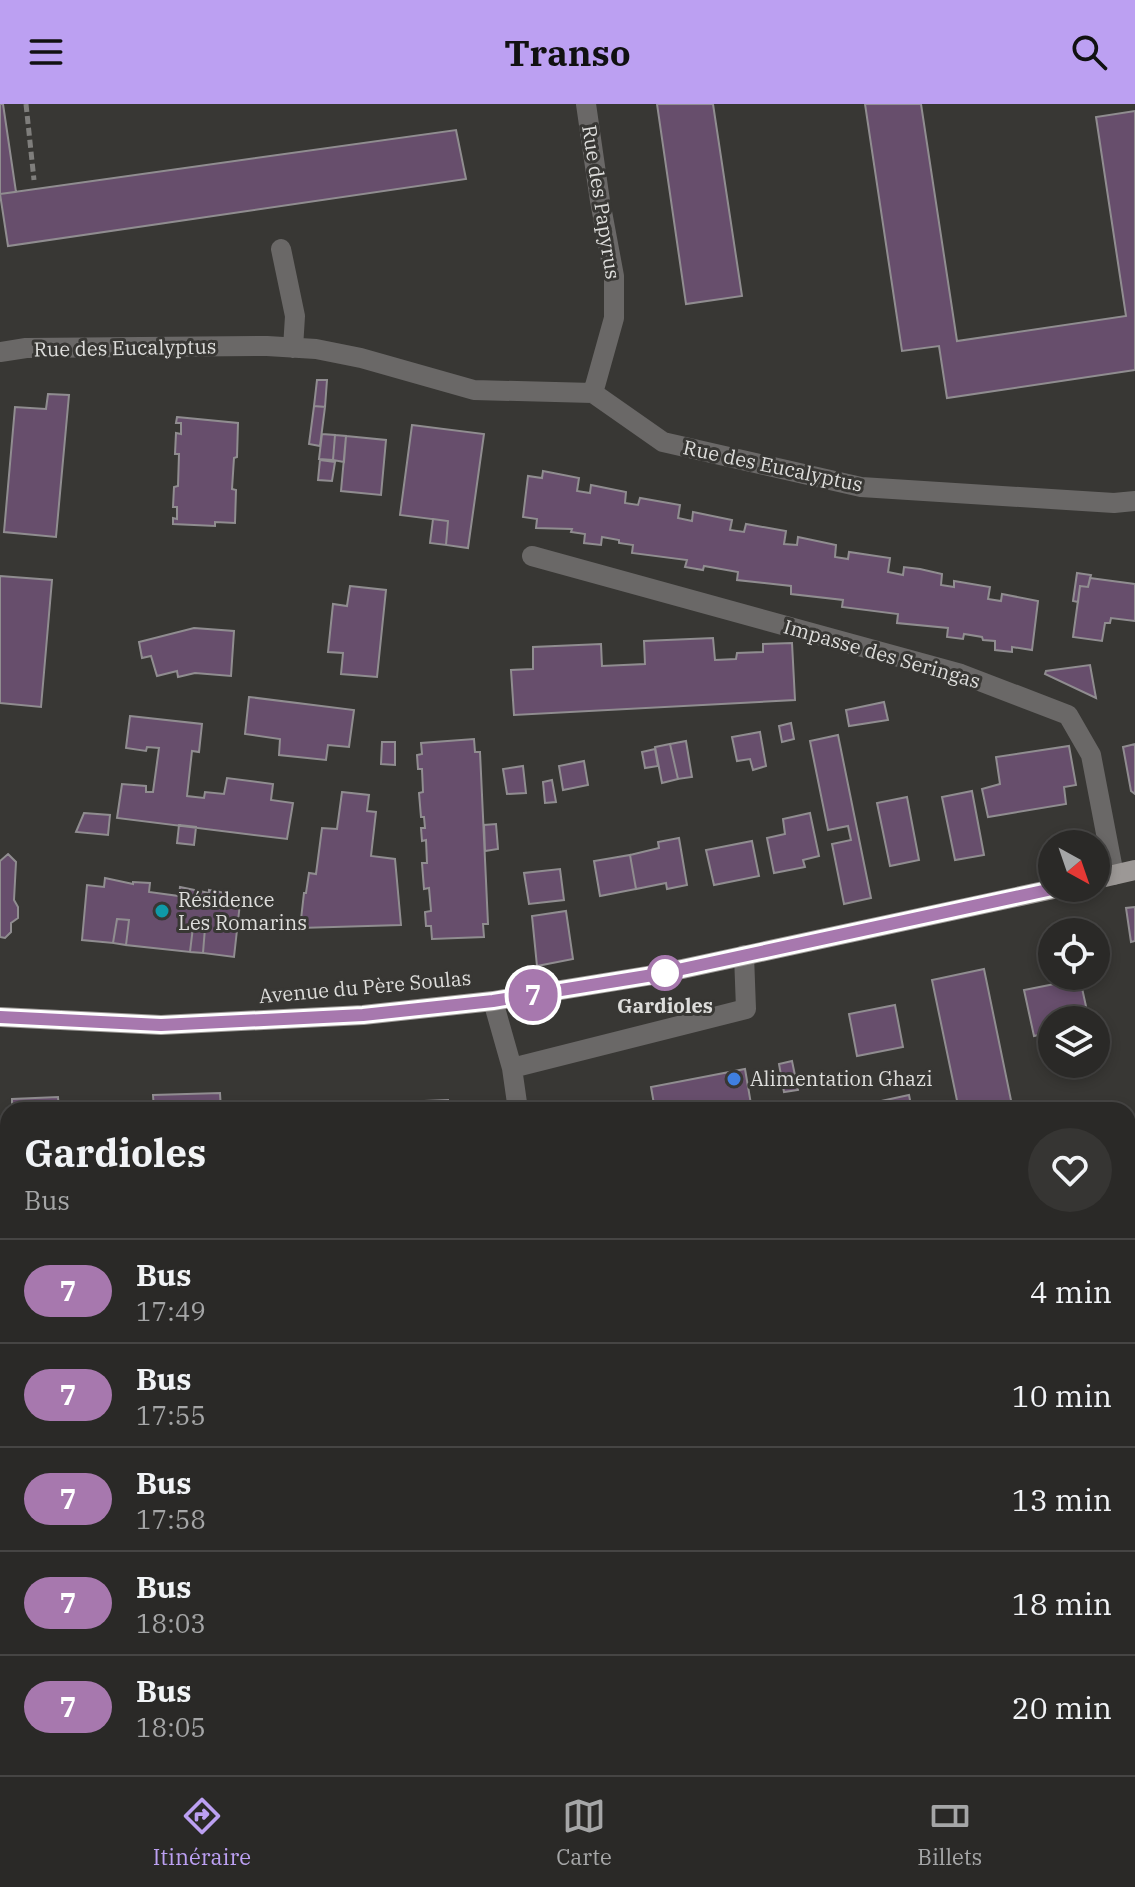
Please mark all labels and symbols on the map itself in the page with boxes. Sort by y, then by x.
street label: Rue des Papyrus [576,123,627,281]
street label: Rue des Eucalyptus [33,332,217,363]
street label: Rue des Eucalyptus [681,433,865,498]
street label: Impasse des Seringas [781,613,984,695]
north arrow [1038,830,1110,902]
place label: Résidence Les Romarins [178,886,307,936]
marker: Résidence Les Romarins [153,902,171,920]
marker: Gardioles [648,956,682,990]
street label: Avenue du Père Soulas [258,964,472,1009]
line badge: 7 [507,969,559,1021]
place label: Gardioles [617,992,713,1019]
place label: Alimentation Ghazi [750,1065,933,1092]
marker: Alimentation Ghazi [725,1070,743,1088]

